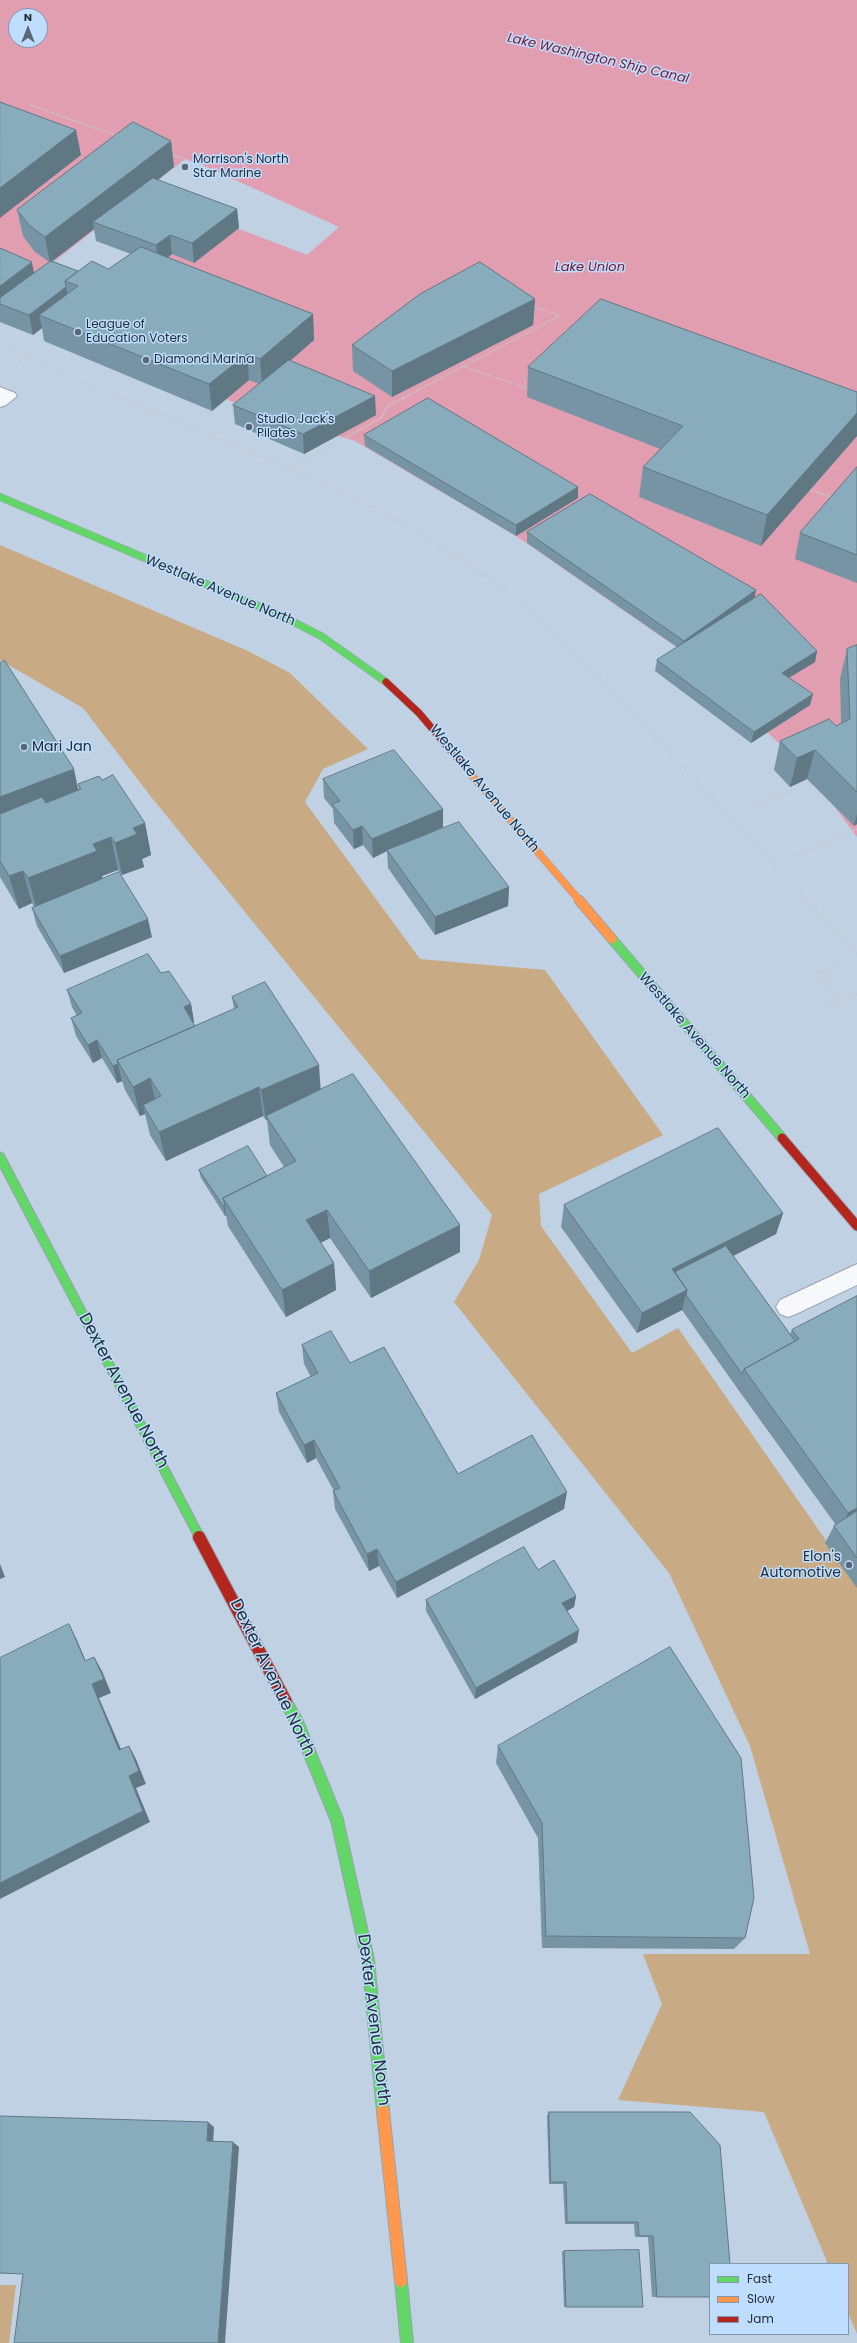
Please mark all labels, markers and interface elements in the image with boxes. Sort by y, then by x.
north arrow [8,8,48,48]
text: N [24,9,32,25]
water label: Lake Washington Ship Canal [506,30,690,88]
place label: Morrison's North Star Marine [193,153,289,181]
marker: Morrison's North Star Marine [180,162,190,172]
water label: Lake Union [555,260,625,276]
place label: League of Education Voters [86,318,188,346]
marker: League of Education Voters [73,327,83,337]
place label: Diamond Marina [154,353,254,367]
marker: Diamond Marina [141,355,151,365]
place label: Studio Jack's Pilates [257,413,334,441]
marker: Studio Jack's Pilates [244,422,254,432]
street label: Westlake Avenue North [142,552,298,630]
street label: Westlake Avenue North [426,722,542,856]
place label: Mari Jan [32,739,92,755]
marker: Mari Jan [19,742,29,752]
street label: Westlake Avenue North [635,969,753,1103]
street label: Dexter Avenue North [73,1310,173,1472]
place label: Elon's Automotive [760,1549,841,1582]
marker: Elon's Automotive [844,1560,854,1570]
street label: Dexter Avenue North [225,1596,319,1760]
street label: Dexter Avenue North [352,1933,394,2107]
legend [709,2263,849,2335]
text: Fast [747,2270,772,2287]
text: Slow [747,2290,775,2307]
text: Jam [747,2310,774,2327]

